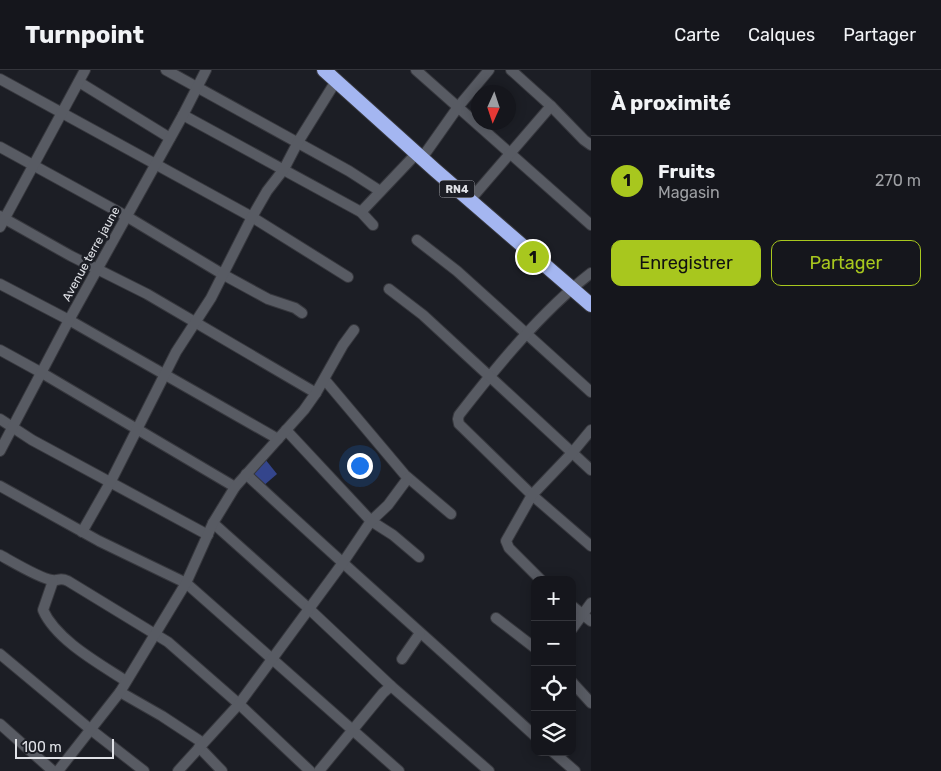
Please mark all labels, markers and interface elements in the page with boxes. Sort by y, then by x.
text: Turnpoint [25,21,144,49]
text: Carte [674,24,720,46]
text: Calques [748,24,815,46]
text: Partager [843,24,916,46]
north arrow [471,85,516,130]
text: À proximité [611,90,731,115]
text: Fruits [658,160,715,183]
text: 1 [623,171,631,190]
text: 270 m [875,171,921,190]
road number: RN4 [440,180,474,198]
text: Magasin [658,183,720,202]
street label: Avenue terre jaune [59,204,123,304]
pin: 1 [517,238,549,276]
button: Enregistrer [611,240,761,286]
button: Partager [771,240,921,286]
your location [347,453,373,479]
map controls [531,576,576,756]
button: + [531,576,576,621]
button: − [531,621,576,666]
button: locate [531,666,576,711]
button: layers [531,711,576,756]
scale bar [15,736,114,759]
text: 100 m [22,739,62,756]

